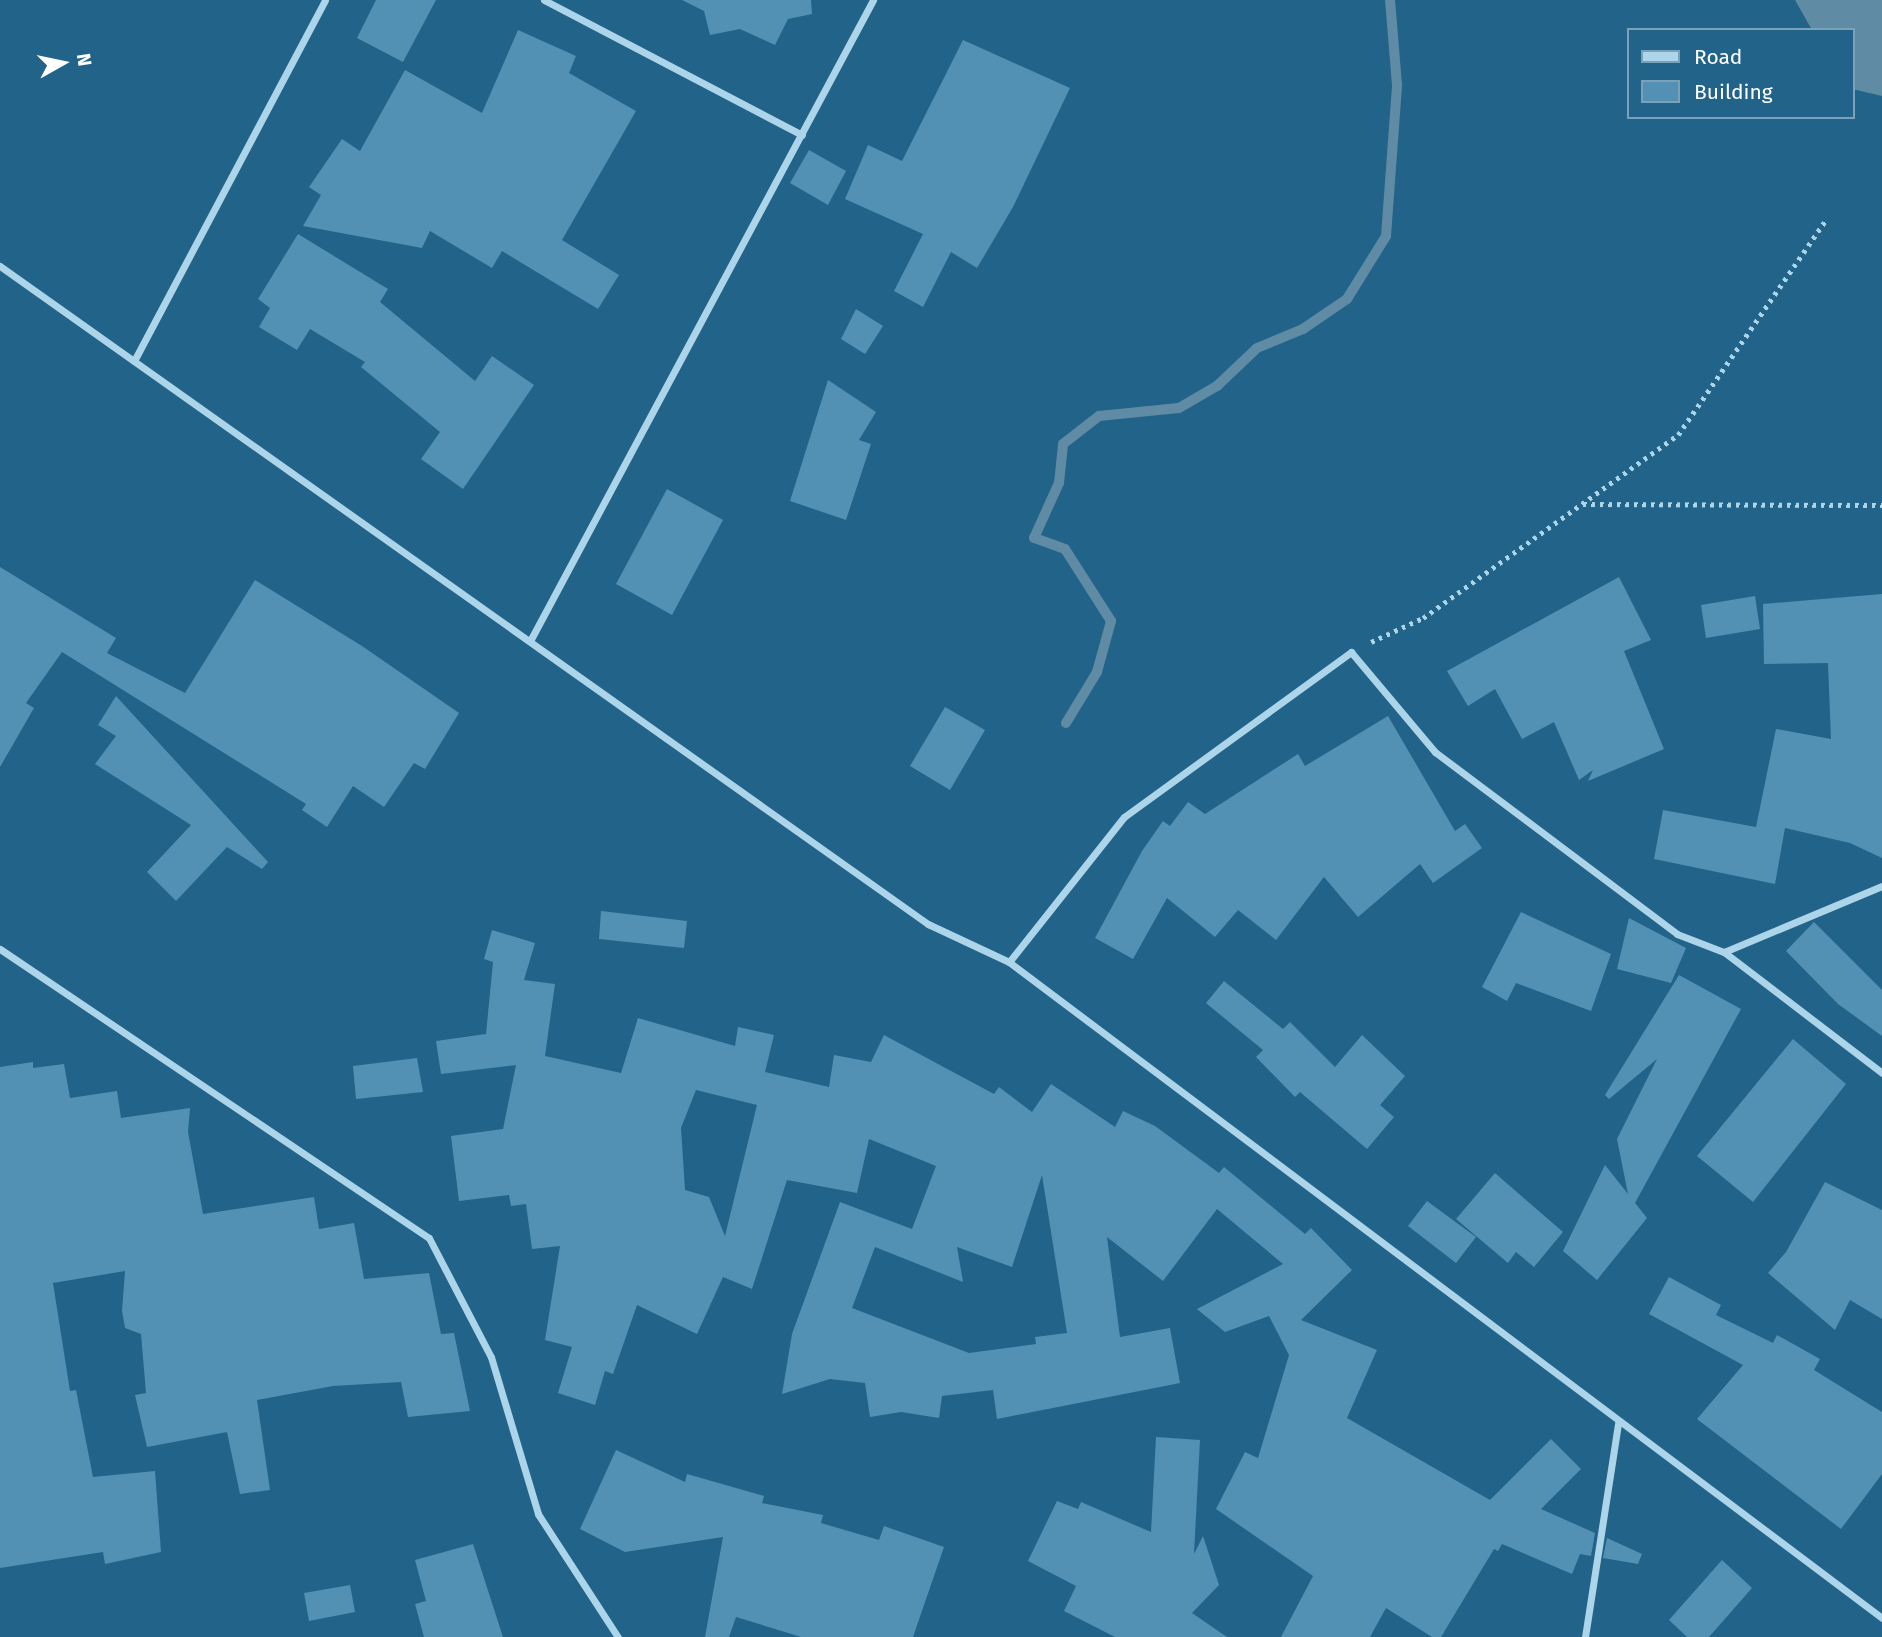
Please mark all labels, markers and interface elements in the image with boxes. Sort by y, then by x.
north arrow [28,28,98,98]
legend [1626,28,1854,119]
text: Road [1694,44,1742,70]
text: N [72,52,97,68]
text: Building [1694,79,1773,105]

